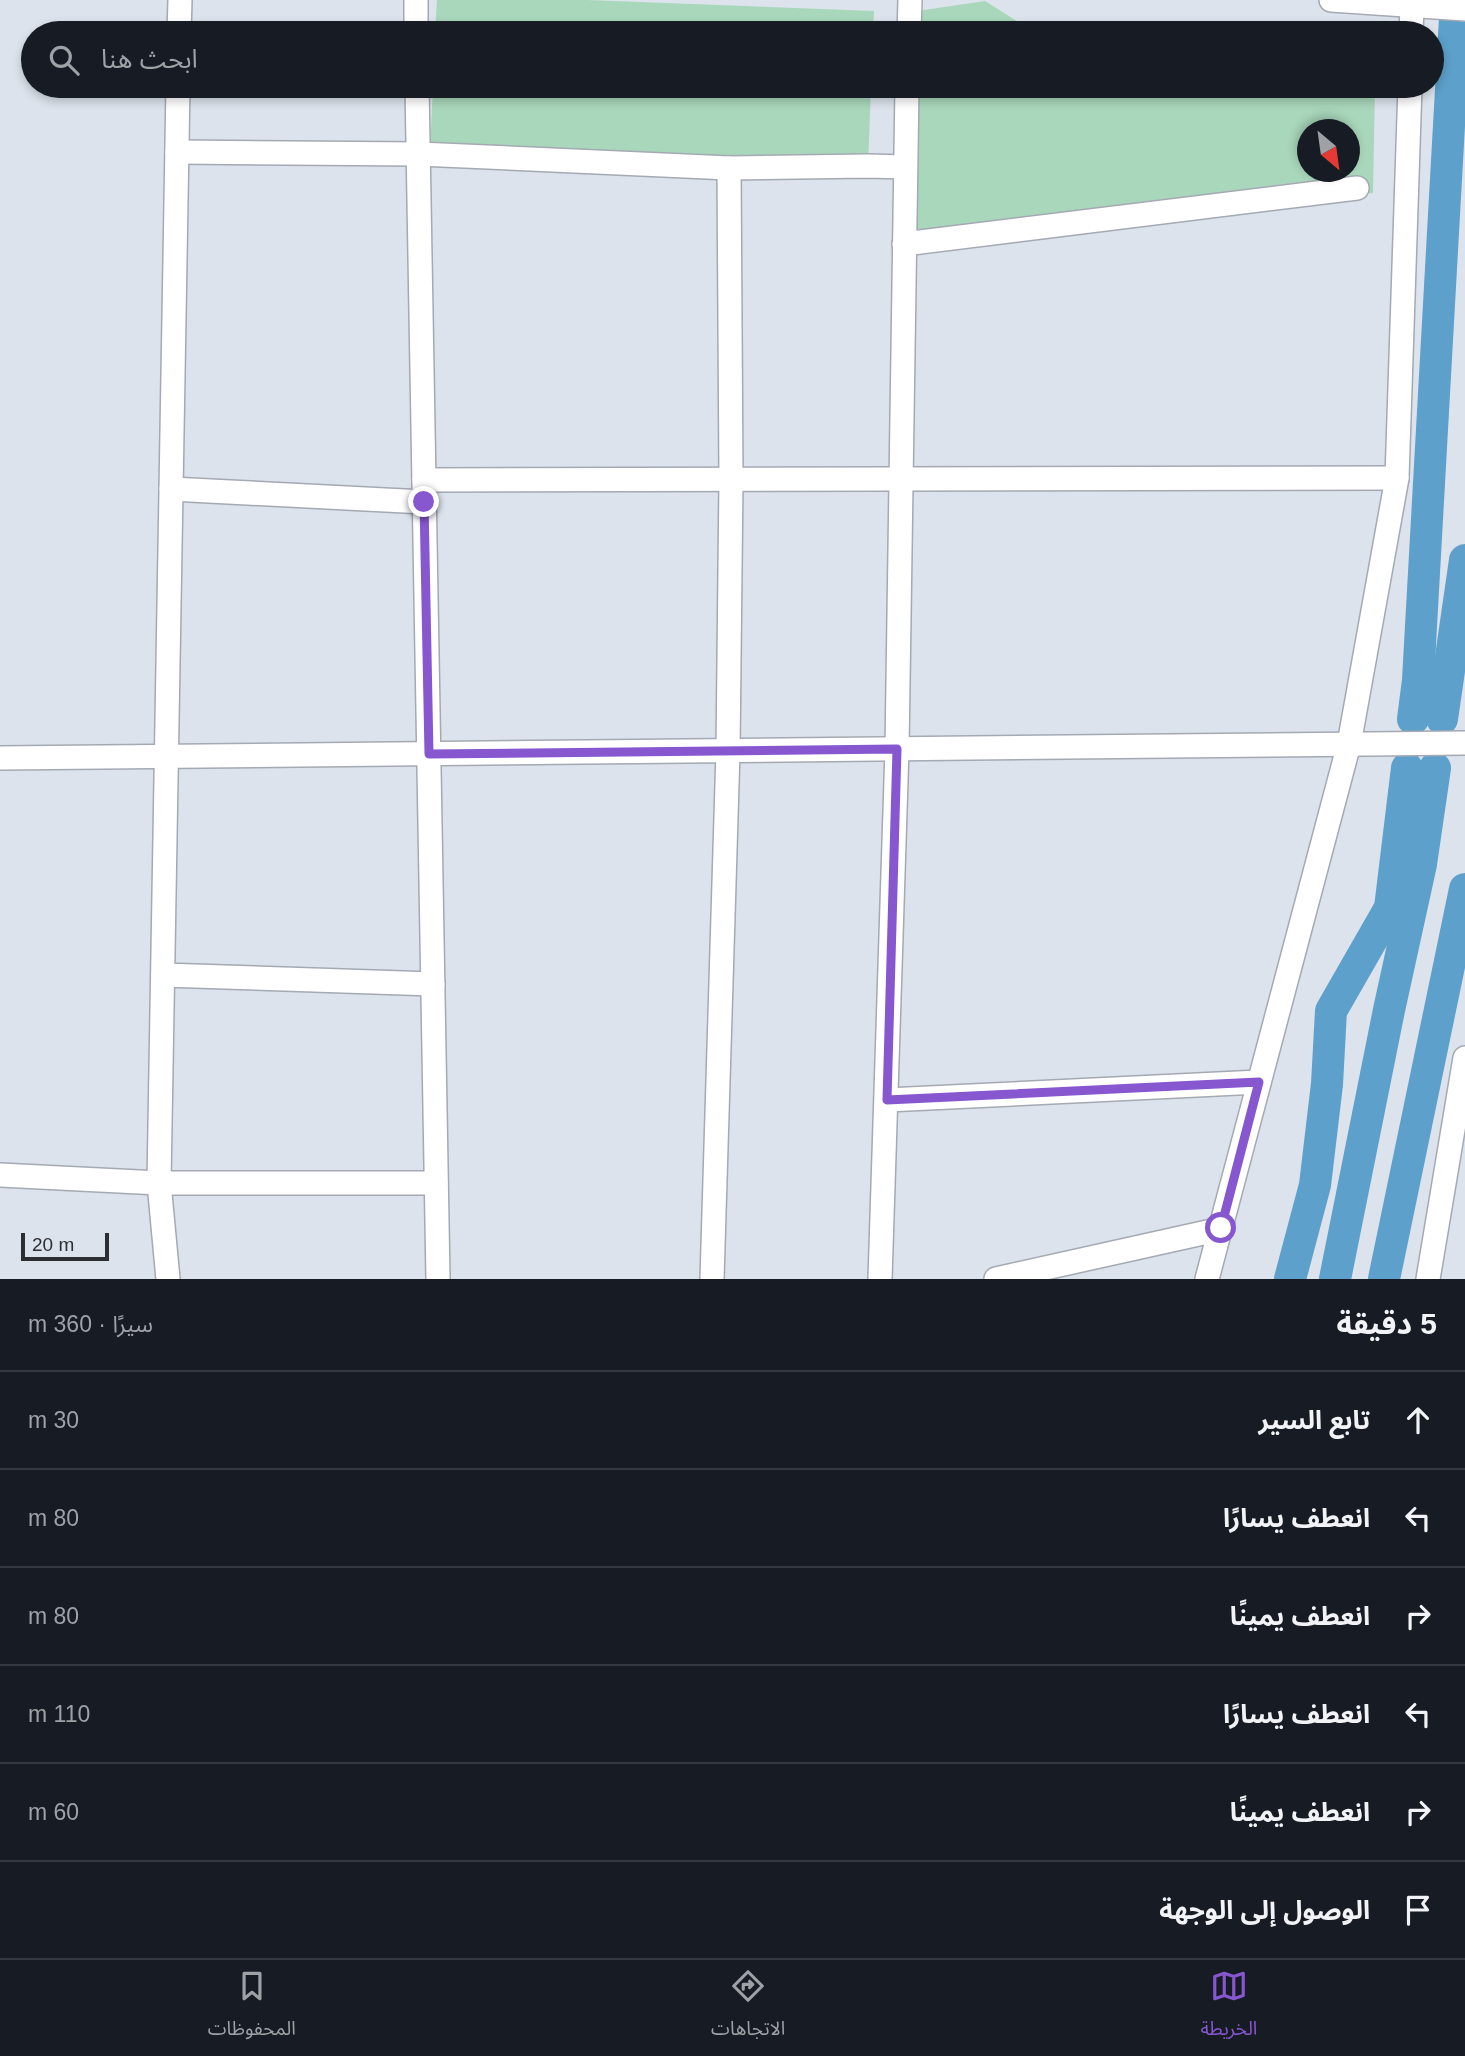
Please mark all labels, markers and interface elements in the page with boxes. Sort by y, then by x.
search box [21,21,1444,98]
icon: search [45,41,83,79]
text: ابحث هنا [101,44,198,74]
north arrow [1297,119,1360,182]
route end [408,486,439,517]
route start [1205,1212,1236,1243]
scale bar [21,1230,108,1262]
text: 20 m [32,1234,74,1255]
text: 5 دقيقة [1336,1307,1437,1340]
text: سيرًا · 360 m [28,1311,153,1337]
icon: ahead [1399,1401,1437,1439]
text: تابع السير [1258,1405,1370,1435]
text: 30 m [28,1407,79,1433]
icon: left [1399,1499,1437,1537]
text: انعطف يسارًا [1223,1503,1370,1533]
text: 80 m [28,1505,79,1531]
icon: right [1399,1597,1437,1635]
text: انعطف يمينًا [1230,1601,1370,1631]
text: 80 m [28,1603,79,1629]
icon: left [1399,1695,1437,1733]
text: انعطف يسارًا [1223,1699,1370,1729]
text: 110 m [28,1701,90,1727]
icon: right [1399,1793,1437,1831]
text: انعطف يمينًا [1230,1797,1370,1827]
text: 60 m [28,1799,79,1825]
icon: arrive [1399,1891,1437,1929]
text: الوصول إلى الوجهة [1159,1895,1370,1925]
tab: المحفوظات [208,1967,296,2049]
tab: الاتجاهات [711,1967,785,2049]
tab: الخريطة [1200,1967,1257,2049]

